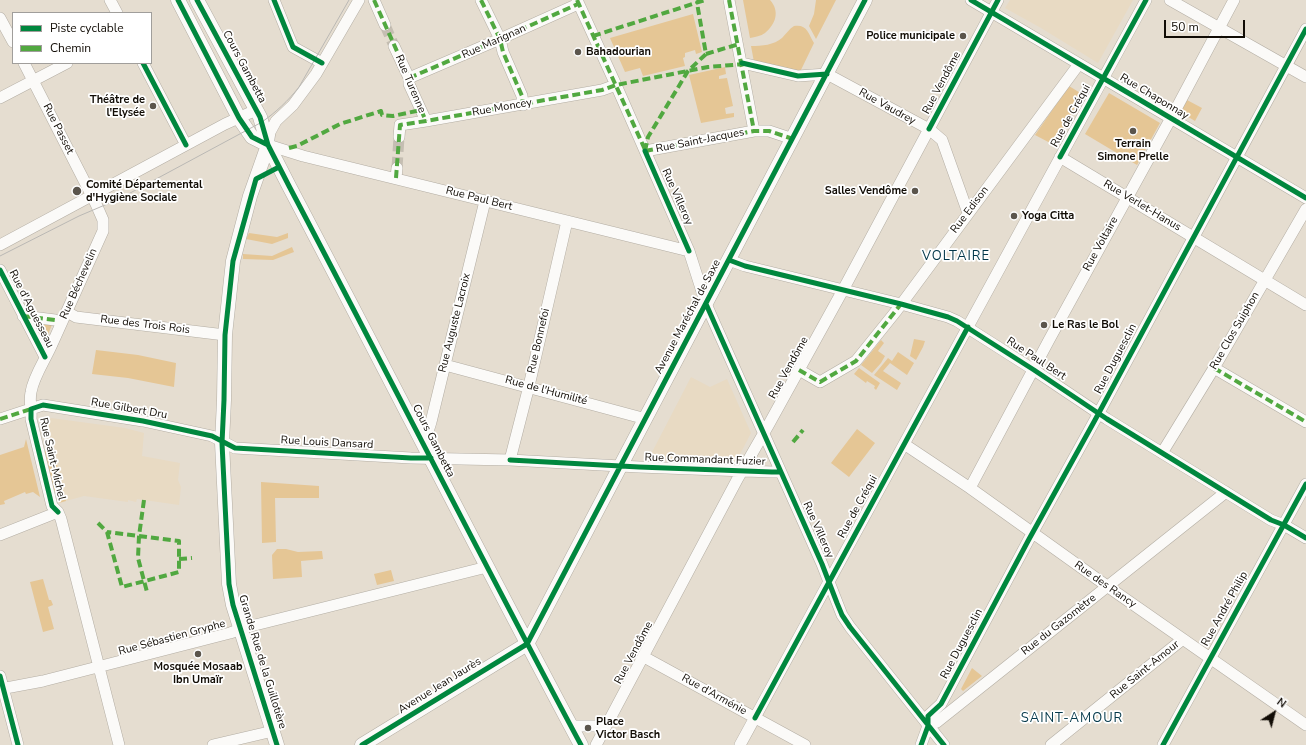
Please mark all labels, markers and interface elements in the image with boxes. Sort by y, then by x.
legend [12,12,152,64]
scale bar [1166,12,1247,38]
text: 50 m [1171,19,1199,35]
text: Piste cyclable [50,20,124,36]
street label: Rue Marignan [460,22,528,62]
street label: Cours Gambetta [219,29,269,105]
place label: Police municipale [866,29,955,43]
marker: Police municipale [958,31,968,41]
text: Chemin [50,40,91,56]
place label: Bahadourian [586,45,651,59]
marker: Bahadourian [573,47,583,57]
street label: Rue Vendôme [920,49,964,117]
street label: Rue Turenne [392,53,428,115]
street label: Rue Chaponnay [1117,71,1191,123]
street label: Rue de Créqui [1048,82,1094,150]
street label: Rue Vaudrey [856,86,918,128]
place label: Théâtre de l'Elysée [90,93,145,119]
street label: Rue Moncey [471,96,533,120]
street label: Rue Passet [40,101,76,157]
marker: Théâtre de l'Elysée [148,101,158,111]
street label: Rue Saint-Jacques [655,126,745,156]
marker: Terrain Simone Prelle [1128,126,1138,136]
place label: Terrain Simone Prelle [1097,137,1169,163]
street label: Rue Villeroy [659,167,695,227]
place label: Comité Départemental d'Hygiène Sociale [86,178,202,204]
street label: Rue Verlet-Hanus [1101,178,1183,234]
street label: Rue Paul Bert [444,184,514,214]
place label: Salles Vendôme [825,184,907,198]
street label: Rue Edison [948,184,992,236]
marker: Comité Départemental d'Hygiène Sociale [71,185,83,197]
marker: Salles Vendôme [910,186,920,196]
place label: Yoga Citta [1022,209,1074,223]
marker: Yoga Citta [1009,211,1019,221]
street label: Rue Voltaire [1081,214,1121,274]
street label: Rue Béchevelin [57,247,101,321]
district label: VOLTAIRE [922,249,990,265]
street label: Avenue Maréchal de Saxe [652,258,724,376]
street label: Rue d'Aguesseau [6,268,56,350]
street label: Rue Auguste Lacroix [436,272,474,374]
street label: Rue Clos Suiphon [1207,290,1263,372]
street label: Rue Bonnefoi [525,307,553,375]
street label: Rue des Trois Rois [99,313,191,337]
place label: Le Ras le Bol [1052,318,1119,332]
marker: Le Ras le Bol [1039,320,1049,330]
street label: Rue Duguesclin [1092,322,1140,396]
street label: Rue Vendôme [766,335,812,401]
street label: Rue Paul Bert [1004,335,1068,383]
street label: Rue de l'Humilité [503,374,589,408]
street label: Rue Gilbert Dru [90,396,168,422]
street label: Cours Gambetta [409,402,457,480]
street label: Rue Saint-Michel [36,416,68,502]
street label: Rue Louis Dansard [280,434,374,452]
street label: Rue Commandant Fuzier [644,451,766,469]
street label: Rue de Créqui [835,473,881,541]
street label: Rue Villeroy [800,500,836,560]
street label: Rue des Rancy [1071,559,1139,611]
street label: Rue André Philip [1199,569,1251,649]
street label: Rue du Gazomètre [1019,592,1099,658]
street label: Grande Rue de la Guillotière [235,593,289,731]
street label: Rue Duguesclin [938,607,986,681]
street label: Rue Sébastien Gryphe [117,617,227,659]
street label: Rue Vendôme [612,619,656,687]
street label: Rue Saint-Amour [1108,638,1182,702]
marker: Mosquée Mosaab Ibn Umaïr [193,649,203,659]
street label: Avenue Jean Jaurès [396,655,484,717]
place label: Mosquée Mosaab Ibn Umaïr [153,660,243,686]
street label: Rue d’Arménie [679,672,749,718]
north arrow [1254,693,1294,733]
text: N [1274,694,1289,711]
district label: SAINT-AMOUR [1021,711,1123,727]
place label: Place Victor Basch [596,715,660,741]
marker: Place Victor Basch [583,723,593,733]

